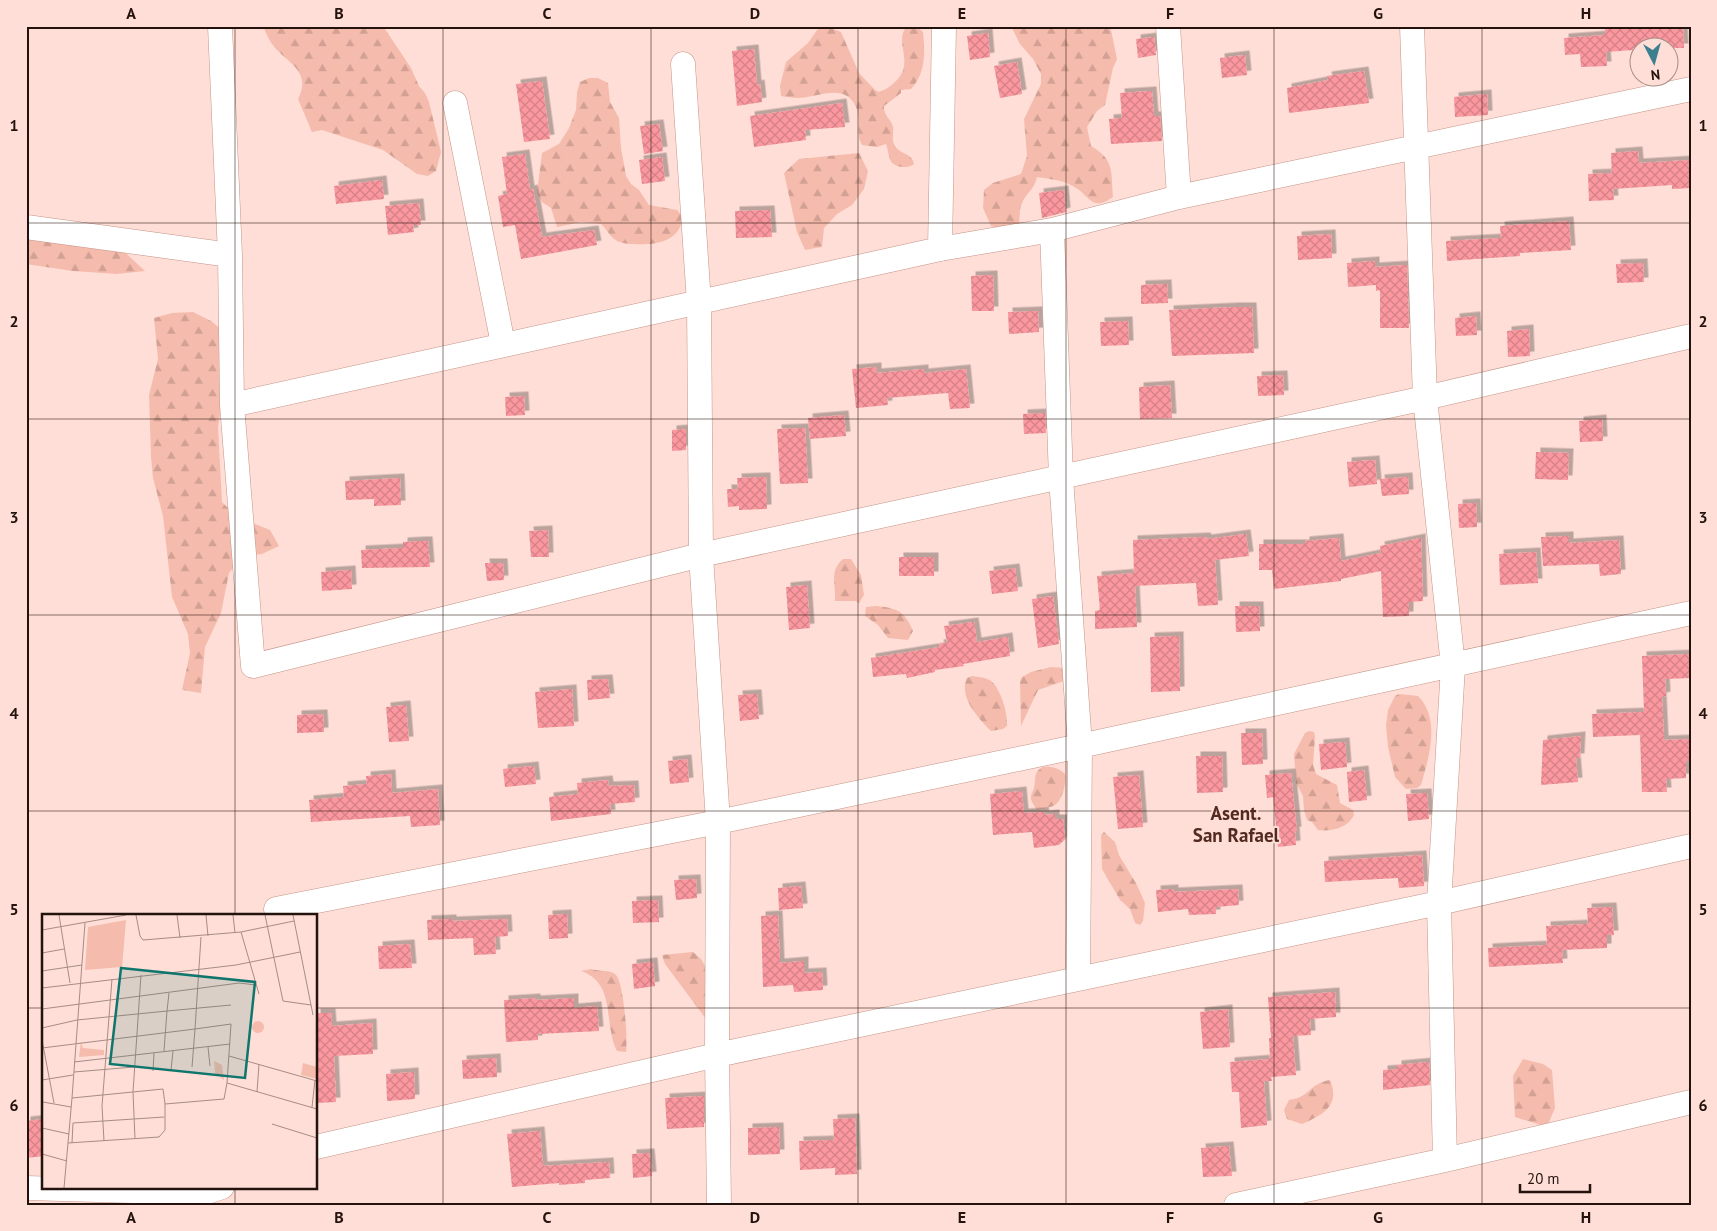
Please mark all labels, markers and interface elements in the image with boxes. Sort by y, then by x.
text: A [126,3,136,23]
text: B [334,3,344,23]
text: C [543,3,552,23]
text: D [750,3,760,23]
text: E [958,3,966,23]
text: F [1166,3,1174,23]
text: G [1373,3,1383,23]
text: H [1581,3,1591,23]
north arrow [1630,38,1680,88]
text: N [1650,65,1661,84]
text: 1 [9,115,19,135]
text: 1 [1698,115,1708,135]
text: 2 [9,311,19,331]
text: 2 [1698,311,1708,331]
text: 3 [9,507,19,527]
text: 3 [1698,507,1708,527]
text: 4 [9,703,19,723]
text: 4 [1698,703,1708,723]
district label: Asent. San Rafael [1193,801,1280,847]
text: 5 [9,899,19,919]
text: 5 [1698,899,1708,919]
inset map [42,914,318,1188]
text: 6 [9,1095,19,1115]
text: 6 [1698,1095,1708,1115]
scale bar [1520,1161,1590,1193]
text: 20 m [1527,1169,1560,1188]
text: A [126,1207,136,1227]
text: B [334,1207,344,1227]
text: C [543,1207,552,1227]
text: D [750,1207,760,1227]
text: E [958,1207,966,1227]
text: F [1166,1207,1174,1227]
text: G [1373,1207,1383,1227]
text: H [1581,1207,1591,1227]

